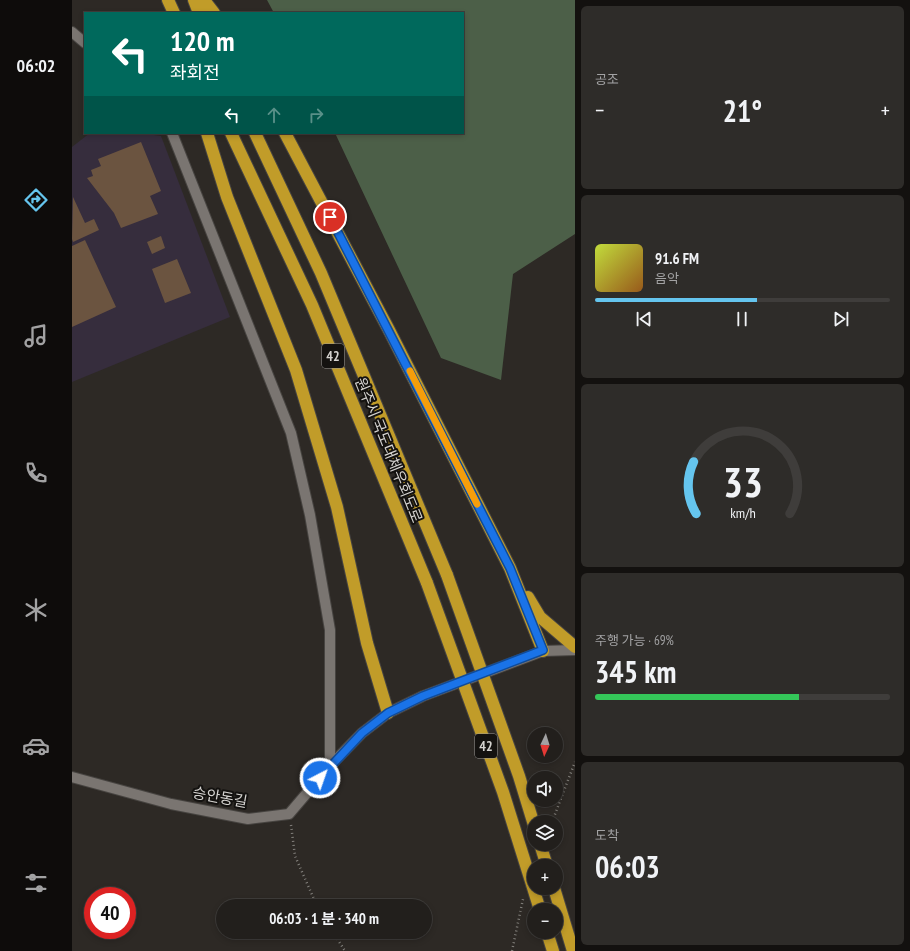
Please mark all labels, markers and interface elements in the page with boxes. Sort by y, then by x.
text: 120 m [170,22,234,59]
icon: left [104,28,156,80]
text: 06:02 [17,54,55,77]
text: 좌회전 [170,61,220,84]
text: 공조 [595,71,619,88]
text: 21° [723,91,762,130]
text: − [595,96,604,124]
text: + [881,96,890,124]
icon: left [221,104,243,126]
icon: ahead [263,104,285,126]
icon: right [305,104,327,126]
icon: directions [22,186,50,214]
pin [313,200,347,234]
icon: arrive [319,206,341,228]
text: 91.6 FM [655,249,699,268]
text: 음악 [655,270,679,287]
icon: previous [633,308,655,330]
icon: pause [731,308,753,330]
icon: next [830,308,852,330]
icon: music [22,322,50,350]
road number: 42 [322,344,344,368]
street label: 원주시 국도대체우회도로 [351,375,427,525]
text: 33 [723,454,762,507]
icon: phone [22,459,50,487]
text: km/h [730,502,755,521]
icon: climate [22,596,50,624]
text: 주행 가능 · 69% [595,632,674,649]
text: 345 km [595,652,676,691]
north arrow [527,727,563,763]
map controls [527,727,563,939]
icon: car [22,732,50,760]
road number: 42 [475,734,497,758]
position arrow [299,757,341,799]
button: sound [527,771,563,807]
street label: 승안동길 [191,783,249,811]
button: layers [527,815,563,851]
text: 도착 [595,827,619,844]
text: 06:03 [595,847,660,886]
button: + [527,859,563,895]
icon: filters [22,869,50,897]
speed limit sign: 40 [84,887,136,939]
button: − [527,903,563,939]
text: 06:03 · 1 분 · 340 m [269,909,379,928]

